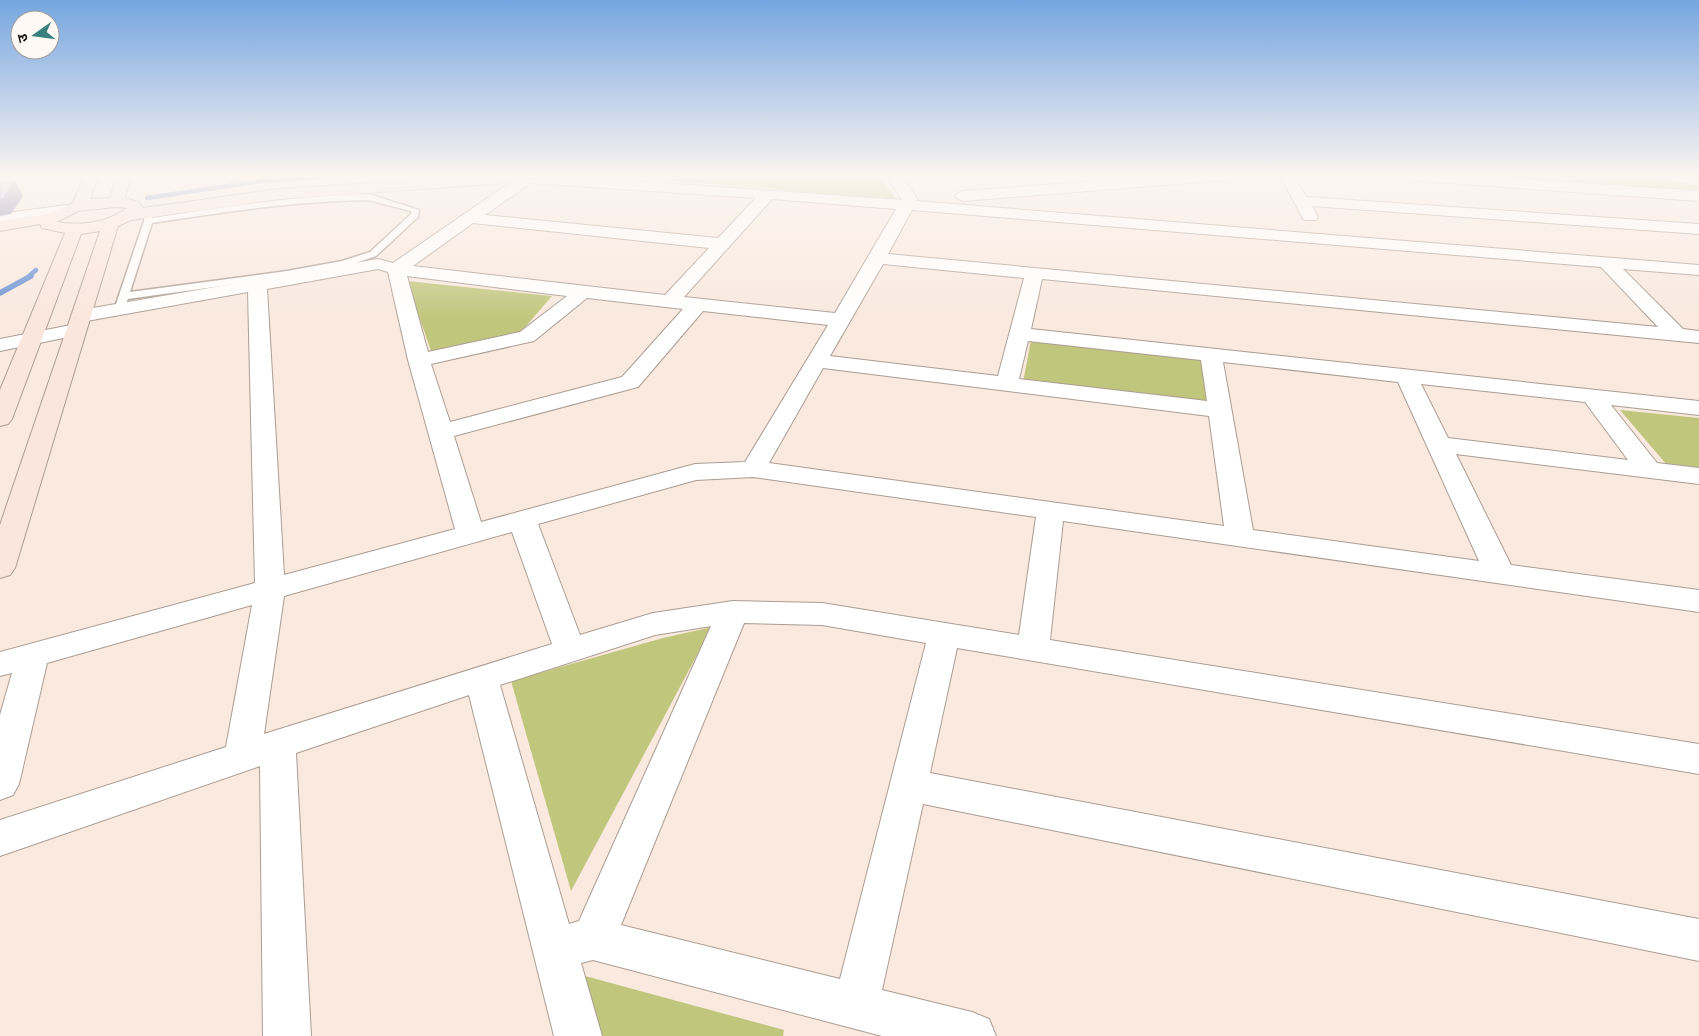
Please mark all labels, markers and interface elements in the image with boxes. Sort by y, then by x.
north arrow [10,10,60,60]
text: उ [12,31,31,44]

